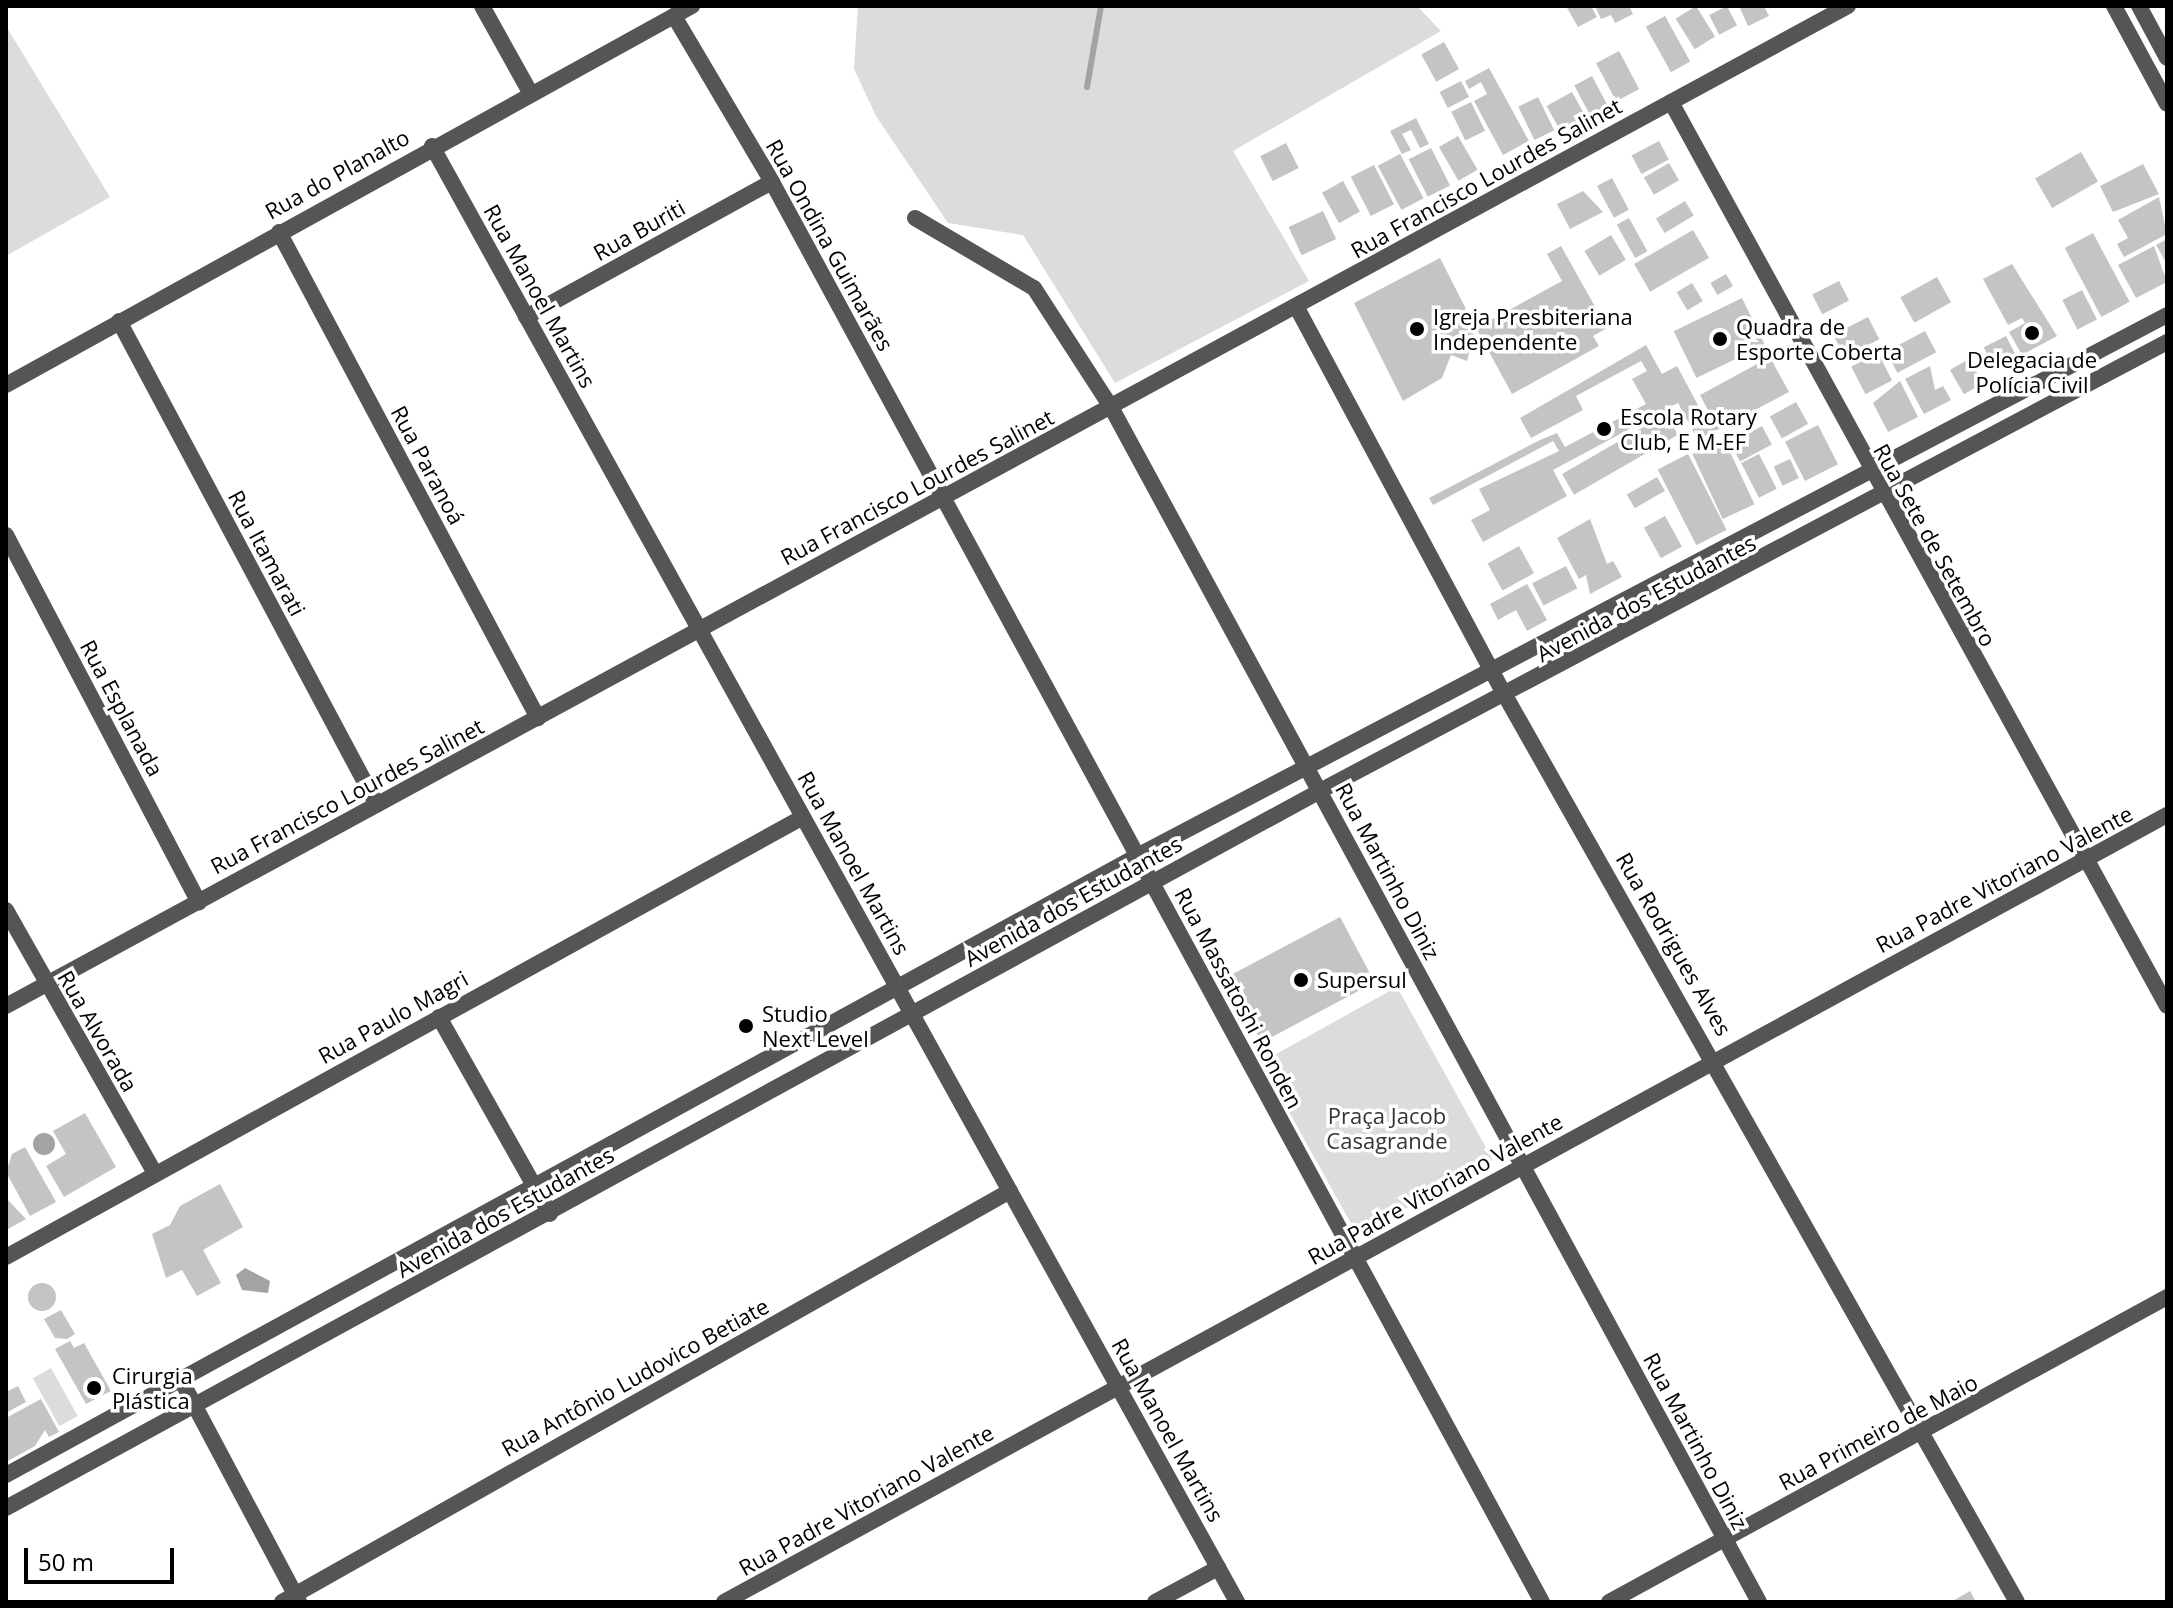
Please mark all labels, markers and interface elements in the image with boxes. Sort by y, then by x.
street label: Rua Francisco Lourdes Salinet [1346,92,1626,264]
street label: Rua do Planalto [260,123,414,225]
street label: Rua Ondina Guimarães [761,135,899,355]
street label: Rua Buriti [589,194,689,266]
street label: Rua Manoel Martins [479,200,601,392]
place label: Igreja Presbiteriana Independente [1433,303,1633,354]
place label: Quadra de Esporte Coberta [1736,313,1902,364]
marker: Igreja Presbiteriana Independente [1408,320,1426,338]
marker: Delegacia de Polícia Civil [2023,324,2041,342]
marker: Quadra de Esporte Coberta [1711,330,1729,348]
place label: Delegacia de Polícia Civil [1967,346,2097,398]
street label: Rua Paranoá [386,401,470,529]
place label: Escola Rotary Club, E M-EF [1620,403,1757,454]
street label: Rua Francisco Lourdes Salinet [776,404,1058,570]
marker: Escola Rotary Club, E M-EF [1595,420,1613,438]
street label: Rua Sete de Setembro [1868,439,2002,651]
street label: Rua Itamarati [223,486,311,620]
street label: Avenida dos Estudantes [1532,529,1760,667]
street label: Rua Esplanada [75,635,169,781]
street label: Rua Francisco Lourdes Salinet [206,713,488,879]
street label: Rua Manoel Martins [793,767,915,959]
street label: Rua Martinho Diniz [1330,778,1446,964]
street label: Rua Padre Vitoriano Valente [1871,800,2137,958]
street label: Avenida dos Estudantes [960,830,1186,972]
street label: Rua Rodrigues Alves [1611,848,1737,1040]
street label: Rua Massatoshi Ronden [1170,883,1308,1113]
street label: Rua Paulo Magri [314,965,472,1069]
street label: Rua Alvorada [53,966,143,1096]
place label: Supersul [1317,967,1407,993]
marker: Supersul [1292,971,1310,989]
place label: Studio Next Level [762,1000,869,1052]
marker: Studio Next Level [737,1017,755,1035]
park label: Praça Jacob Casagrande [1326,1102,1448,1154]
street label: Rua Padre Vitoriano Valente [1303,1108,1567,1270]
street label: Avenida dos Estudantes [392,1141,618,1283]
street label: Rua Antônio Ludovico Betiate [497,1292,773,1462]
street label: Rua Manoel Martins [1107,1334,1229,1526]
street label: Rua Martinho Diniz [1638,1348,1754,1534]
place label: Cirurgia Plástica [112,1362,193,1414]
street label: Rua Primeiro de Maio [1774,1368,1982,1496]
marker: Cirurgia Plástica [83,1377,105,1399]
street label: Rua Padre Vitoriano Valente [734,1419,998,1581]
scale bar [28,1532,178,1582]
text: 50 m [38,1545,94,1578]

